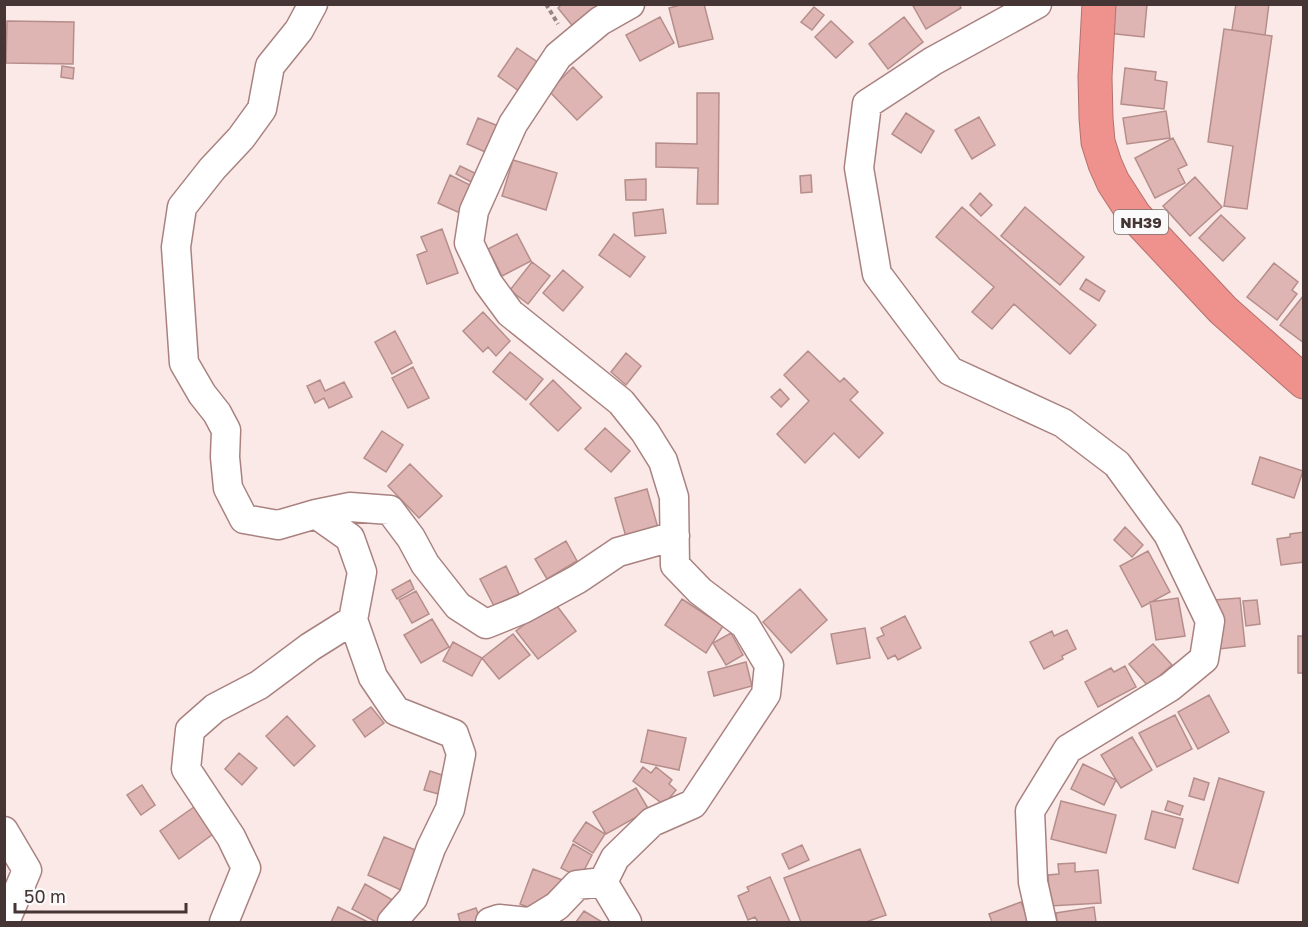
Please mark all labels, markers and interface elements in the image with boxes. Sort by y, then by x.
road number: NH39 [1114,210,1168,234]
scale bar [15,876,186,914]
text: 50 m [24,885,66,907]

